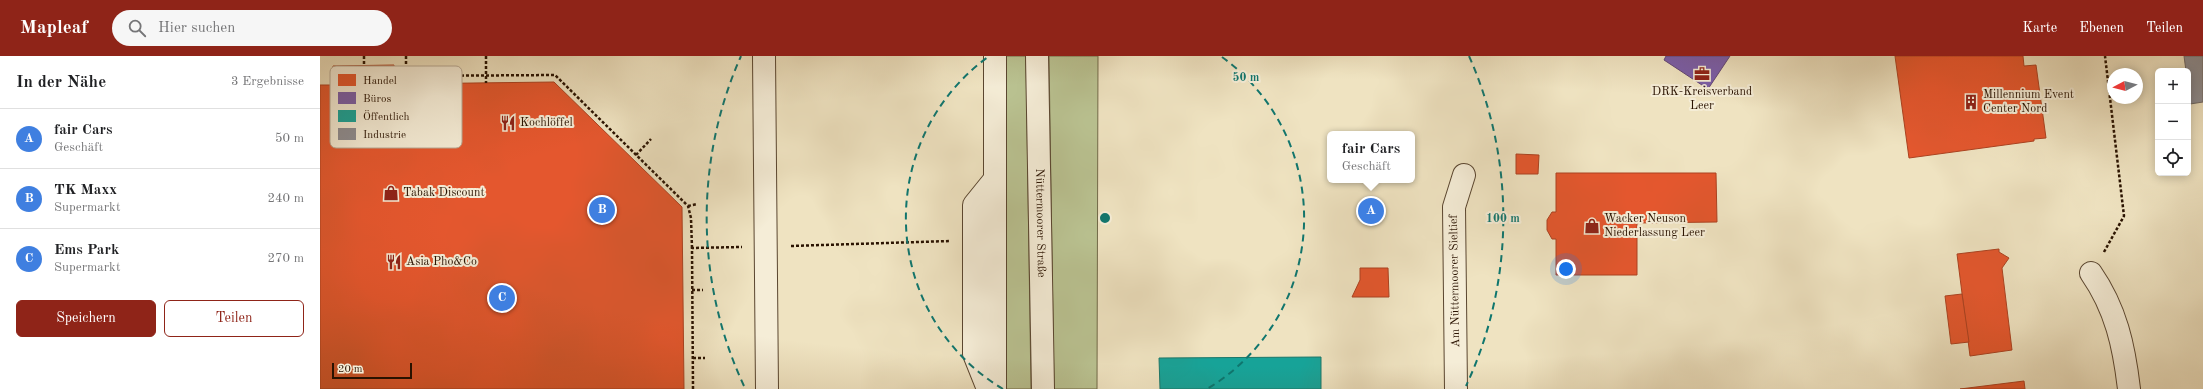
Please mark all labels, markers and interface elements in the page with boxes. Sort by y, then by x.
search box [112,10,392,46]
icon: search [126,17,148,39]
text: Mapleaf [20,19,88,38]
text: Hier suchen [158,21,235,36]
text: Karte [2023,21,2057,35]
text: Ebenen [2079,21,2124,35]
text: Teilen [2146,21,2183,35]
office icon: DRK-Kreisverband Leer [1693,65,1711,83]
legend [330,66,462,148]
north arrow [2107,68,2143,104]
map controls [2155,68,2191,176]
button: + [2155,68,2191,104]
text: 50 m [1233,71,1260,84]
text: In der Nähe [16,74,106,91]
text: 3 Ergebnisse [231,75,304,88]
text: Handel [363,76,397,87]
place label: DRK-Kreisverband Leer [1652,86,1752,112]
place label: Millennium Event Center Nord [1983,89,2074,115]
building icon: Millennium Event Center Nord [1962,93,1980,111]
text: Büros [363,94,391,105]
button: − [2155,104,2191,140]
text: Öffentlich [363,110,410,123]
restaurant icon: Kochlöffel [499,114,517,132]
place label: Kochlöffel [520,117,573,129]
text: fair Cars [54,123,113,138]
text: Industrie [363,130,406,141]
popup [1327,131,1415,183]
text: A [24,132,34,145]
text: 50 m [275,132,304,145]
button: locate [2155,140,2191,176]
text: Geschäft [54,141,103,154]
text: fair Cars [1342,142,1400,157]
text: Geschäft [1342,160,1391,173]
street label: Nüttermoorer Straße [1033,168,1047,278]
text: TK Maxx [54,183,117,198]
shop icon: Tabak Discount [382,184,400,202]
place label: Tabak Discount [403,187,485,199]
text: B [24,192,34,205]
text: 240 m [267,192,304,205]
pin: B [589,195,615,225]
pin: A [1358,196,1384,226]
text: Supermarkt [54,201,120,214]
centre of rings [1098,211,1112,225]
street label: Am Nüttermoorer Sieltief [1448,213,1462,348]
text: 100 m [1486,213,1520,225]
place label: Wacker Neuson Niederlassung Leer [1604,213,1705,239]
shop icon: Wacker Neuson Niederlassung Leer [1583,217,1601,235]
text: Ems Park [54,243,119,258]
text: C [25,252,33,265]
text: 270 m [267,252,304,265]
restaurant icon: Asia Pho&Co [385,253,403,271]
place label: Asia Pho&Co [406,256,477,268]
your location [1556,259,1576,279]
text: Supermarkt [54,261,120,274]
pin: C [489,283,515,313]
button: Speichern [16,300,156,337]
button: Teilen [164,300,304,337]
scale bar [332,361,412,380]
text: 20 m [338,364,363,375]

